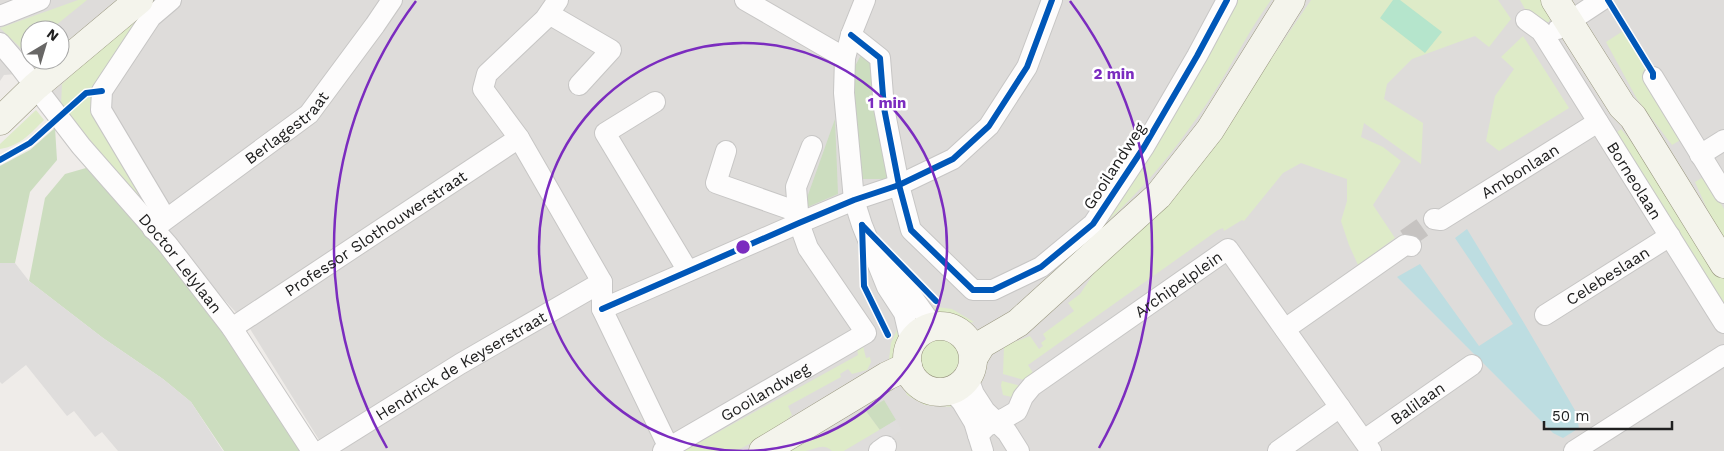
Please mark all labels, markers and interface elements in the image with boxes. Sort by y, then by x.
north arrow [20,20,70,70]
text: N [44,25,62,44]
text: 2 min [1093,65,1135,83]
street label: Berlagestraat [241,87,333,168]
text: 1 min [868,94,906,112]
street label: Gooilandweg [1079,119,1150,213]
street label: Borneolaan [1603,138,1666,223]
street label: Ambonlaan [1478,140,1563,203]
street label: Professor Slothouwerstraat [281,166,471,301]
street label: Doctor Lelylaan [135,210,226,317]
centre of rings [734,238,752,256]
street label: Celebeslaan [1563,242,1653,309]
street label: Archipelplein [1131,247,1226,321]
street label: Hendrick de Keyserstraat [372,307,550,425]
street label: Gooilandweg [717,359,814,425]
street label: Balilaan [1387,378,1448,429]
scale bar [1544,398,1672,430]
text: 50 m [1552,407,1589,425]

